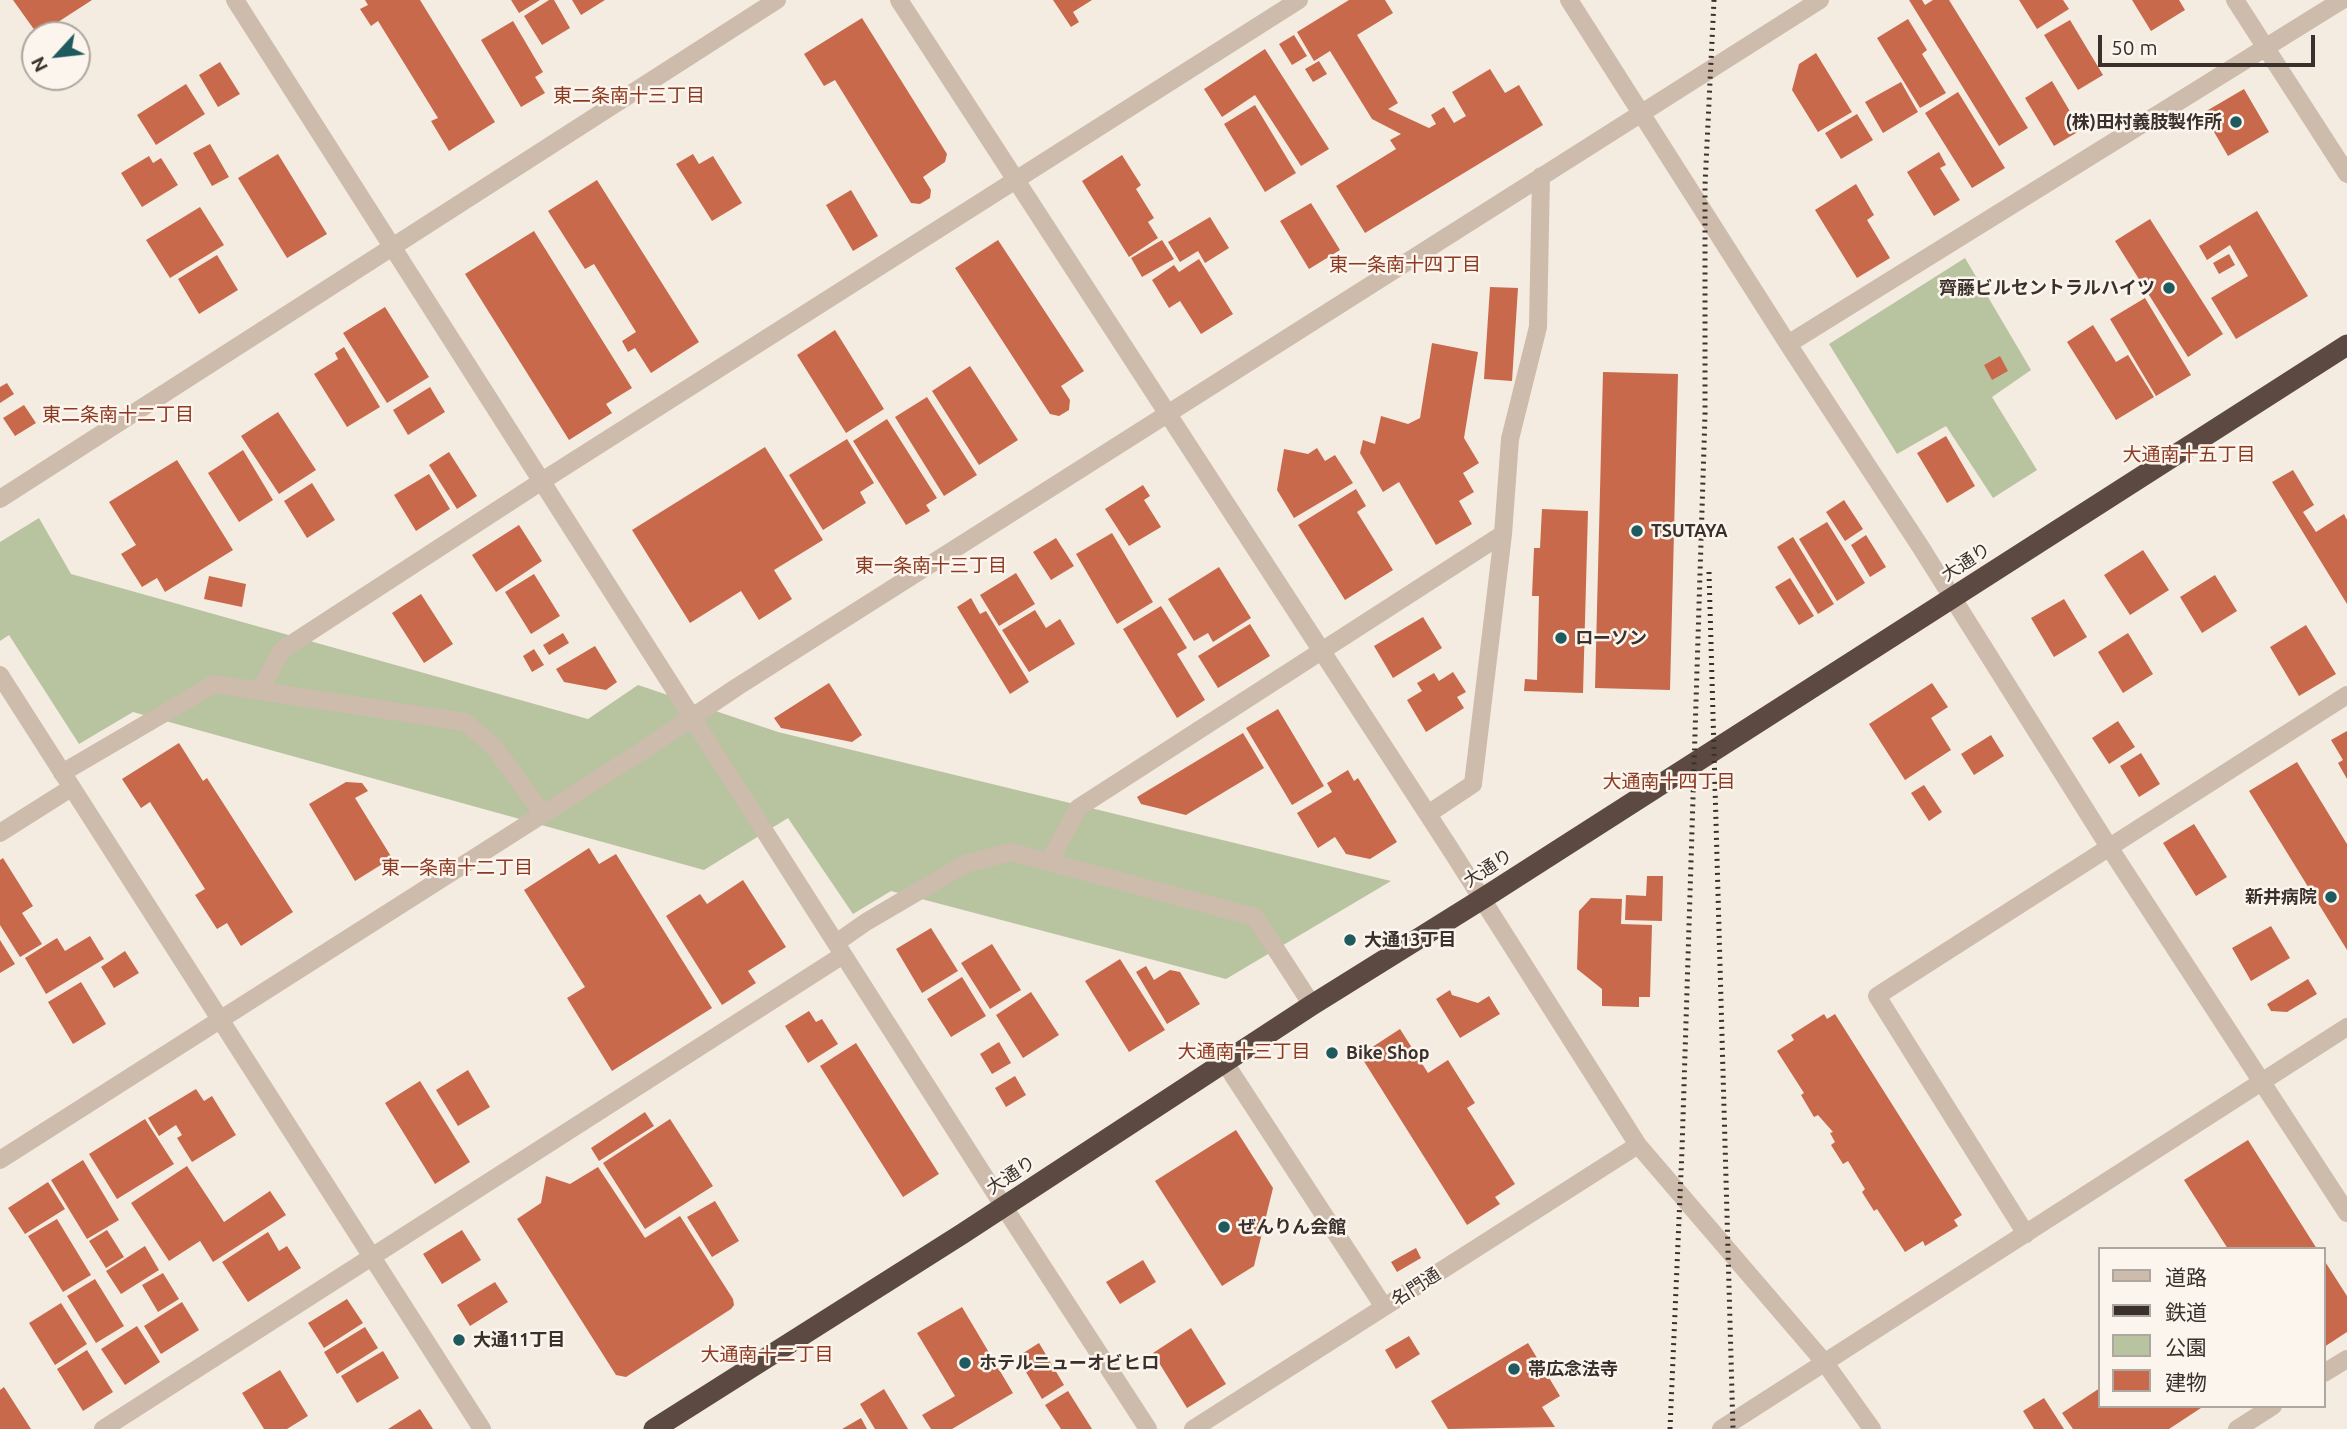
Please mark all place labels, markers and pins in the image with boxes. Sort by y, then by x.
place label: (株)田村義肢製作所 [2066,111,2222,133]
marker: (株)田村義肢製作所 [2228,114,2244,130]
place label: 齊藤ビルセントラルハイツ [1939,277,2155,299]
marker: 齊藤ビルセントラルハイツ [2161,280,2177,296]
place label: TSUTAYA [1651,520,1728,542]
marker: TSUTAYA [1629,523,1645,539]
place label: ローソン [1575,627,1647,649]
marker: ローソン [1553,630,1569,646]
place label: 新井病院 [2245,886,2317,908]
marker: 新井病院 [2323,889,2339,905]
place label: 大通13丁目 [1364,929,1456,951]
marker: 大通13丁目 [1342,932,1358,948]
place label: Bike Shop [1346,1042,1429,1064]
marker: Bike Shop [1324,1045,1340,1061]
place label: ぜんりん会館 [1238,1216,1346,1238]
marker: ぜんりん会館 [1216,1219,1232,1235]
place label: 大通11丁目 [473,1329,565,1351]
marker: 大通11丁目 [451,1332,467,1348]
place label: ホテルニューオビヒロ [979,1352,1159,1374]
marker: ホテルニューオビヒロ [957,1355,973,1371]
place label: 帯広念法寺 [1528,1358,1618,1380]
marker: 帯広念法寺 [1506,1361,1522,1377]

